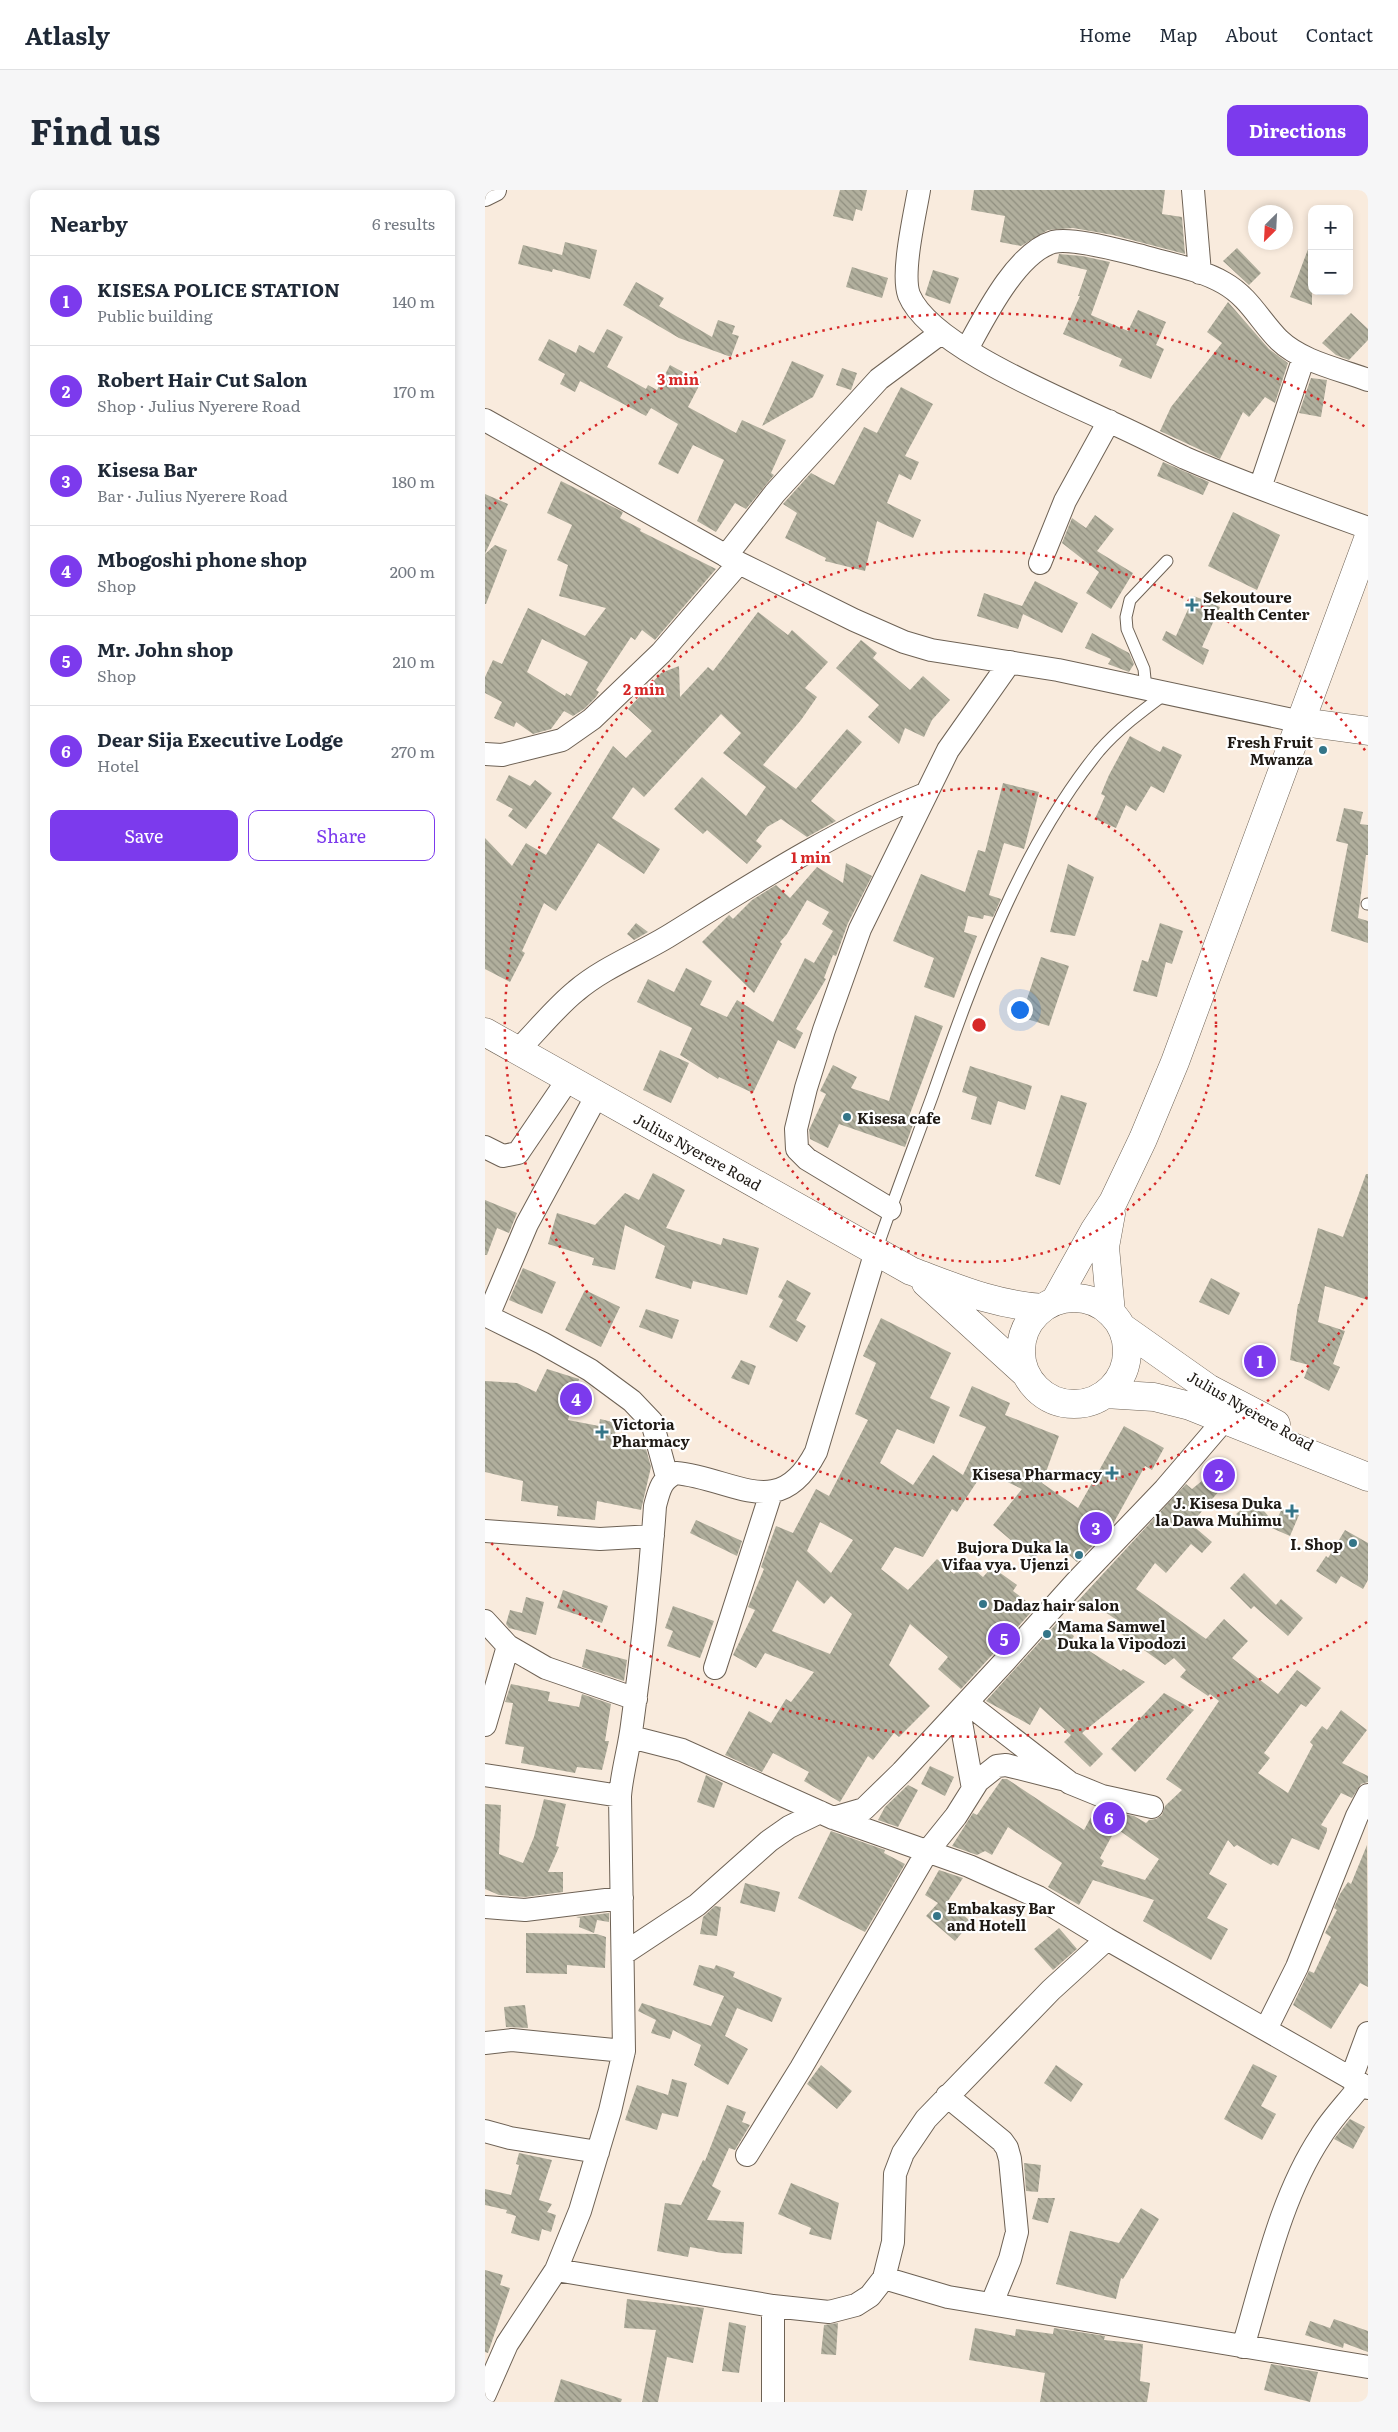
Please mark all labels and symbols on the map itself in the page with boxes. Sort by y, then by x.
north arrow [1248,205,1293,250]
text: 3 min [657,367,700,390]
place label: Sekoutoure Health Center [1203,585,1310,625]
marker: Sekoutoure Health Center [1185,598,1199,612]
text: 2 min [623,677,666,700]
place label: Fresh Fruit Mwanza [1227,730,1313,770]
marker: Fresh Fruit Mwanza [1317,744,1329,756]
text: 1 min [791,845,832,868]
your location [1007,997,1033,1023]
centre of rings [970,1016,988,1034]
street label: Julius Nyerere Road [630,1106,766,1196]
place label: Kisesa cafe [857,1106,941,1129]
marker: Kisesa cafe [841,1111,853,1123]
pin: 1 [1244,1342,1276,1380]
street label: Julius Nyerere Road [1183,1364,1319,1456]
pin: 4 [560,1380,592,1418]
place label: Victoria Pharmacy [612,1412,690,1452]
marker: Victoria Pharmacy [596,1426,608,1438]
pin: 2 [1203,1456,1235,1494]
place label: Kisesa Pharmacy [972,1462,1103,1485]
marker: Kisesa Pharmacy [1106,1467,1118,1479]
place label: J. Kisesa Duka la Dawa Muhimu [1155,1491,1282,1531]
marker: J. Kisesa Duka la Dawa Muhimu [1286,1505,1298,1517]
pin: 3 [1080,1509,1112,1547]
place label: I. Shop [1290,1532,1343,1555]
place label: Bujora Duka la Vifaa vya. Ujenzi [941,1535,1070,1575]
marker: I. Shop [1347,1537,1359,1549]
marker: Bujora Duka la Vifaa vya. Ujenzi [1073,1549,1085,1561]
place label: Dadaz hair salon [993,1593,1120,1616]
marker: Dadaz hair salon [977,1598,989,1610]
place label: Mama Samwel Duka la Vipodozi [1057,1614,1187,1654]
pin: 5 [988,1620,1020,1658]
marker: Mama Samwel Duka la Vipodozi [1041,1628,1053,1640]
pin: 6 [1093,1799,1125,1837]
place label: Embakasy Bar and Hotell [947,1896,1055,1936]
marker: Embakasy Bar and Hotell [931,1910,943,1922]

